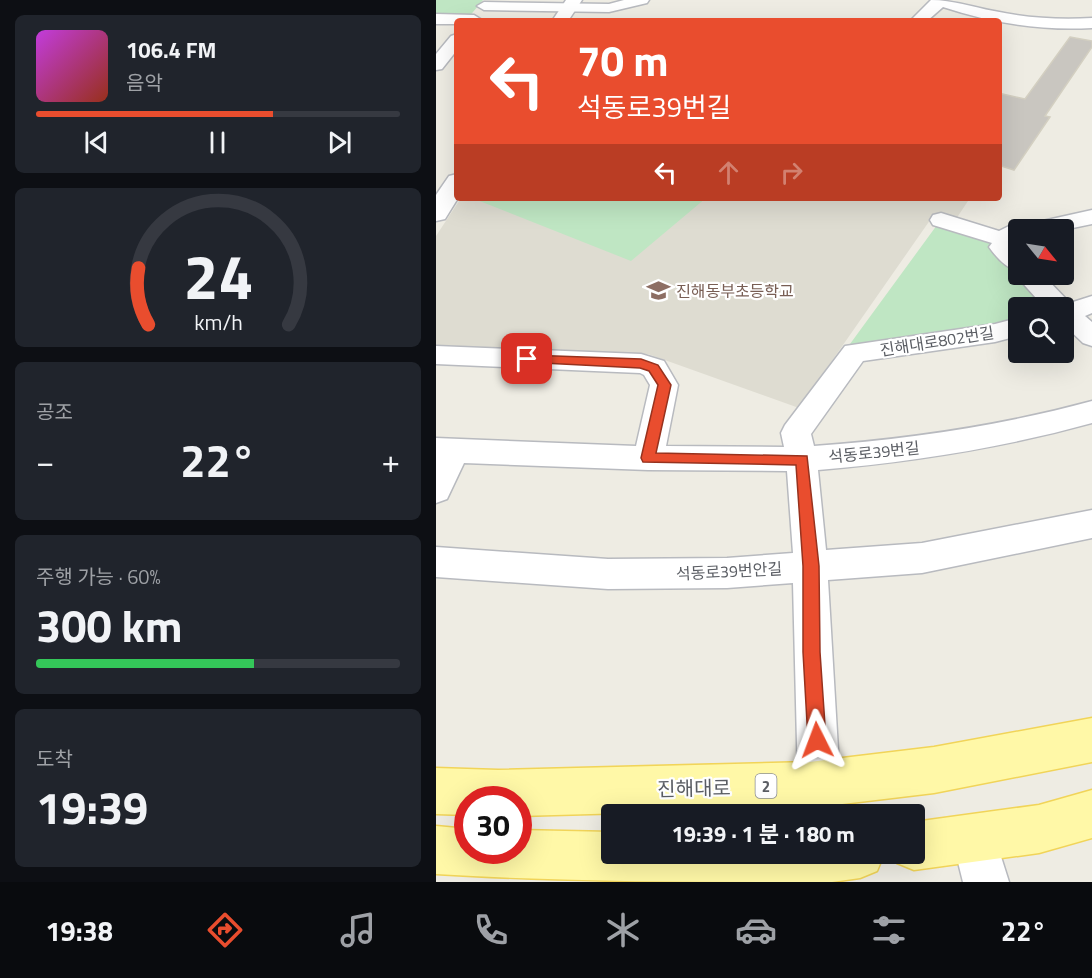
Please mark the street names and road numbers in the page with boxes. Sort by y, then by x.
street label: 진해대로802번길 [878,320,996,362]
street label: 석동로39번길 [827,435,921,469]
street label: 석동로39번안길 [675,556,783,586]
street label: 진해대로 [657,772,731,804]
road number: 2 [756,774,776,798]

